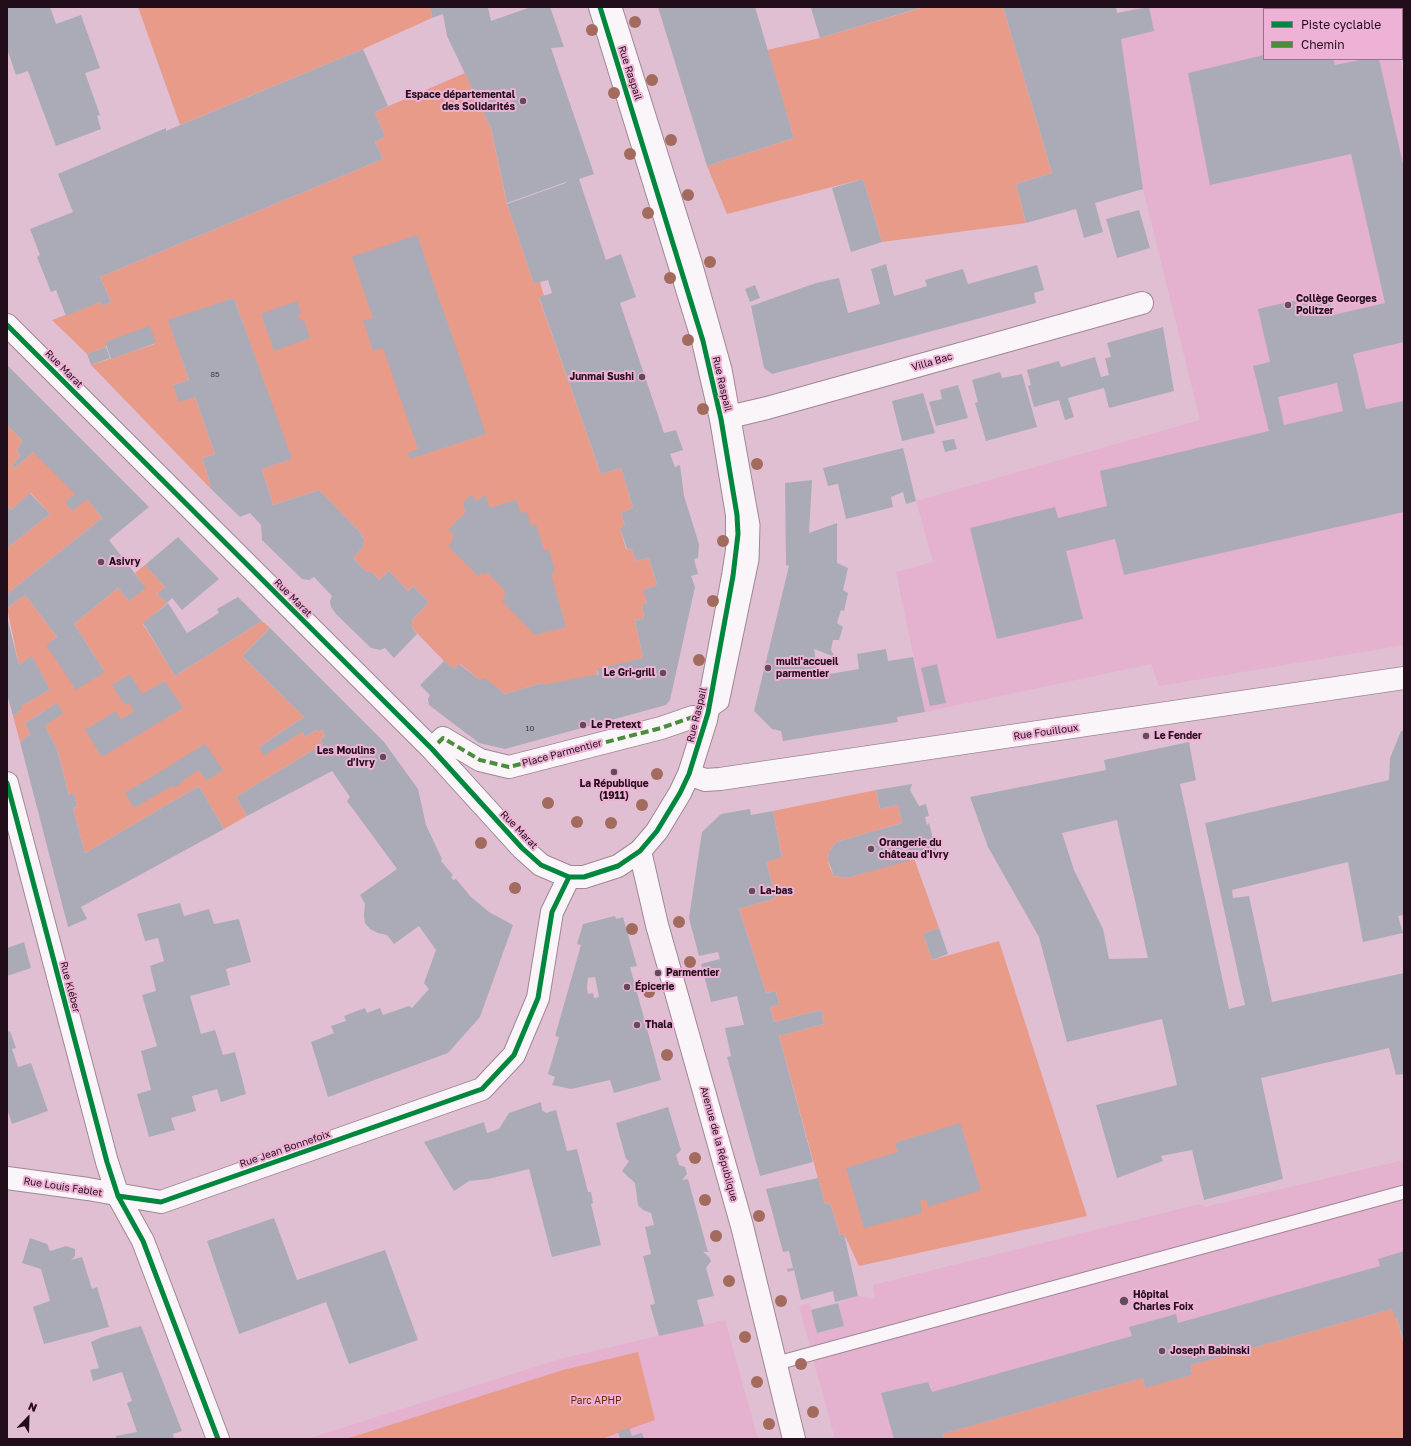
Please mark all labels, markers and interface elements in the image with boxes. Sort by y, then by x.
legend [1263,8,1403,60]
text: Piste cyclable [1301,17,1381,32]
text: Chemin [1301,37,1345,52]
street label: Rue Raspail [616,44,644,102]
place label: Espace départemental des Solidarités [405,89,515,112]
marker: Espace départemental des Solidarités [518,96,528,106]
place label: Collège Georges Politzer [1296,293,1377,316]
marker: Collège Georges Politzer [1283,300,1293,310]
street label: Rue Marat [43,348,85,390]
street label: Villa Bac [910,350,954,374]
street label: Rue Raspail [710,355,734,413]
house number: 85 [210,369,220,379]
place label: Junmai Sushi [569,371,634,383]
marker: Junmai Sushi [637,372,647,382]
place label: Asivry [109,556,141,568]
marker: Asivry [96,557,106,567]
street label: Rue Marat [272,577,314,619]
place label: multi'accueil parmentier [776,656,838,680]
marker: multi'accueil parmentier [763,663,773,673]
place label: Le Gri-grill [604,667,655,679]
marker: Le Gri-grill [658,668,668,678]
street label: Rue Raspail [684,686,710,744]
place label: Le Pretext [591,719,641,731]
marker: Le Pretext [578,720,588,730]
street label: Rue Fouilloux [1013,722,1079,742]
house number: 10 [526,723,534,733]
place label: Le Fender [1154,730,1202,742]
marker: Le Fender [1141,731,1151,741]
street label: Place Parmentier [521,737,603,769]
place label: Les Moulins d'Ivry [317,745,375,768]
marker: Les Moulins d'Ivry [378,752,388,762]
marker: La République (1911) [609,767,619,777]
place label: La République (1911) [579,778,649,802]
street label: Rue Marat [498,808,540,852]
place label: Orangerie du château d'Ivry [879,837,949,860]
marker: Orangerie du château d'Ivry [866,844,876,854]
place label: La-bas [760,885,793,897]
marker: La-bas [747,886,757,896]
street label: Rue Kléber [57,960,83,1014]
place label: Parmentier [666,967,719,979]
marker: Parmentier [653,968,663,978]
place label: Épicerie [635,981,674,993]
marker: Épicerie [622,982,632,992]
place label: Thala [645,1019,672,1031]
marker: Thala [632,1020,642,1030]
street label: Avenue de la République [698,1085,740,1203]
street label: Rue Jean Bonnefoix [238,1128,332,1170]
street label: Rue Louis Fablet [23,1175,103,1199]
place label: Hôpital Charles Foix [1133,1289,1194,1312]
marker: Hôpital Charles Foix [1118,1295,1130,1307]
place label: Joseph Babinski [1170,1345,1250,1357]
marker: Joseph Babinski [1157,1346,1167,1356]
park label: Parc APHP [570,1395,622,1407]
north arrow [8,1398,48,1438]
text: N [26,1399,39,1414]

